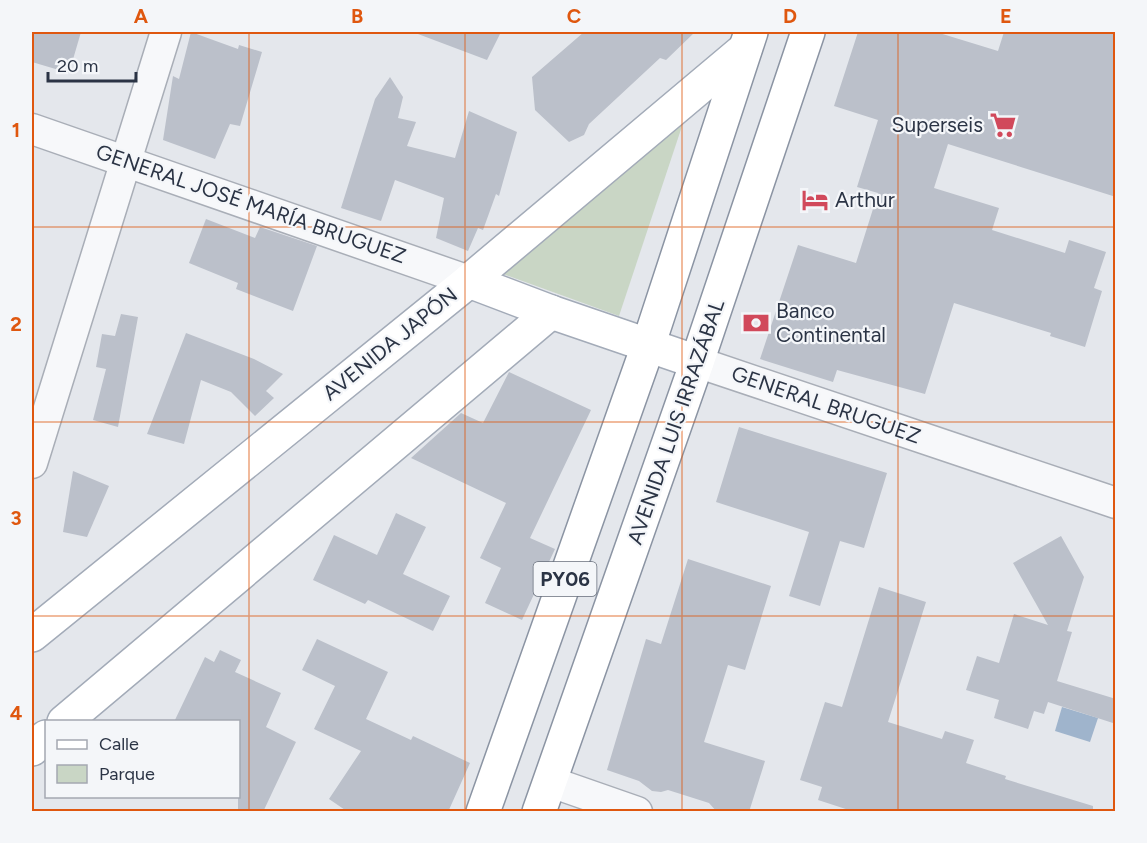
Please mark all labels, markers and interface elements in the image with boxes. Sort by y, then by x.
text: A [134,4,149,28]
text: B [351,4,363,28]
text: C [567,4,581,28]
text: D [783,4,797,28]
text: E [1000,4,1012,28]
scale bar [48,45,136,83]
text: 20 m [57,55,98,77]
supermarket icon: Superseis [988,110,1018,140]
place label: Superseis [892,112,983,137]
text: 1 [12,118,20,142]
street label: GENERAL JOSÉ MARÍA BRUGUEZ [93,139,409,268]
hotel icon: Arthur [800,185,830,215]
place label: Arthur [835,187,895,212]
street label: AVENIDA JAPÓN [317,282,462,406]
street label: AVENIDA LUIS IRRAZÁBAL [622,296,729,548]
place label: Banco Continental [776,298,886,347]
bank icon: Banco Continental [741,308,771,338]
text: 2 [10,312,22,336]
street label: GENERAL BRUGUEZ [728,360,924,449]
text: 3 [10,506,22,530]
road number: PY06 [534,562,596,596]
text: 4 [10,701,23,725]
legend [45,720,240,798]
text: Calle [99,733,139,755]
text: Parque [99,763,155,785]

